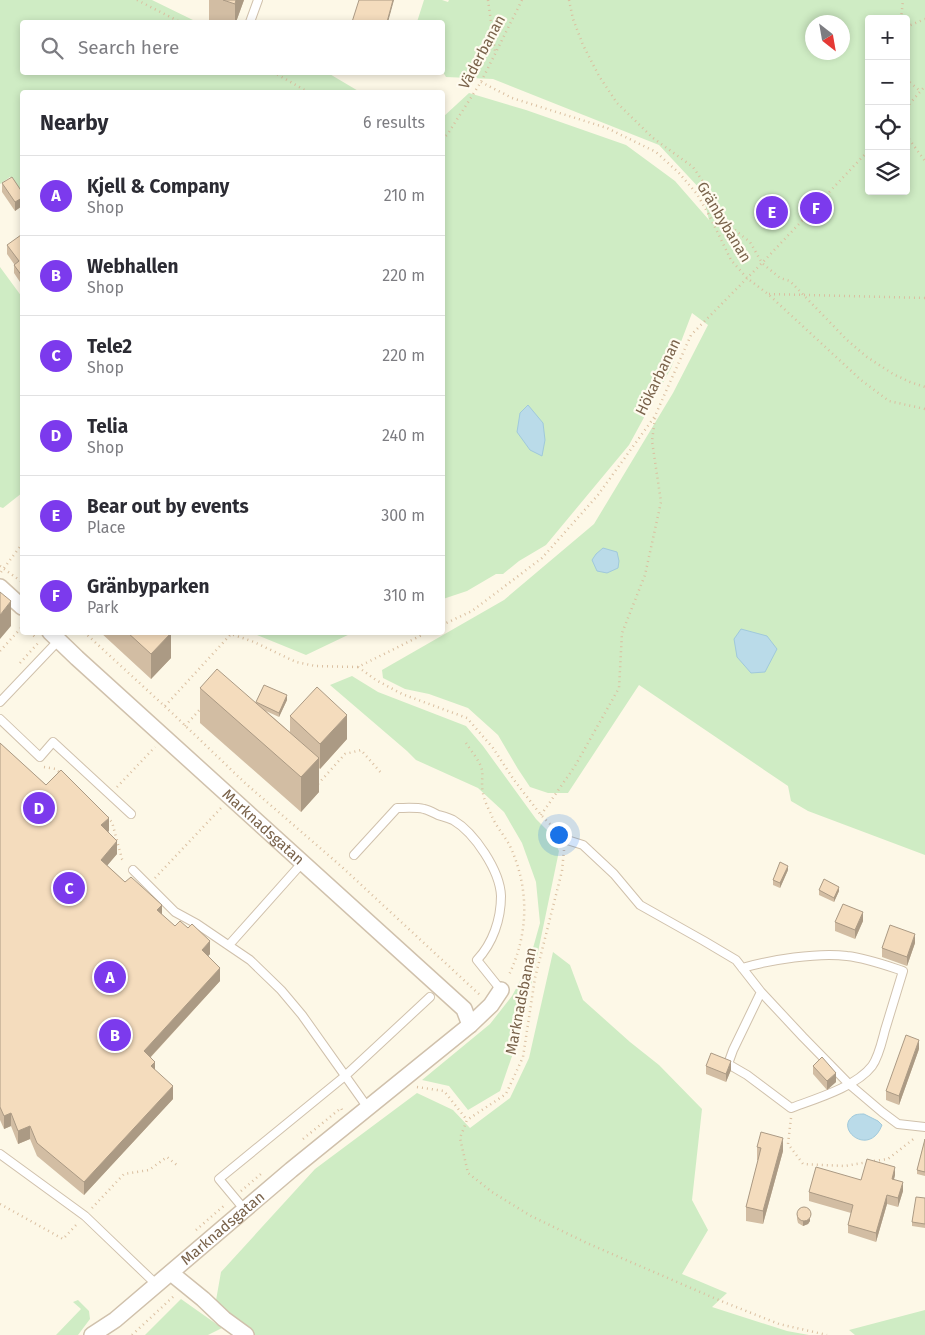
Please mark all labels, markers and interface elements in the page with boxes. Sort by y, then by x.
street label: Väderbanan [455,12,509,92]
north arrow [805,15,850,60]
map controls [865,15,910,195]
button: + [865,15,910,60]
search box [20,20,445,75]
icon: search [38,34,66,62]
text: Search here [78,36,179,59]
button: − [865,60,910,105]
button: locate [865,105,910,150]
text: Nearby [40,110,108,136]
text: 6 results [363,113,425,132]
button: layers [865,150,910,195]
text: Kjell & Company [87,175,229,198]
street label: Gränbybanan [693,179,755,265]
text: A [51,186,61,205]
text: 210 m [384,186,425,205]
pin: F [800,189,832,227]
pin: E [756,193,788,231]
text: Shop [87,198,124,217]
text: Webhallen [87,255,179,278]
text: B [51,266,61,285]
text: 220 m [382,266,425,285]
text: Shop [87,278,124,297]
text: Tele2 [87,335,132,358]
street label: Hökarbanan [632,336,684,418]
text: C [51,346,61,365]
text: 220 m [382,346,425,365]
text: Shop [87,358,124,377]
text: Telia [87,415,128,438]
text: D [51,426,61,445]
text: 240 m [382,426,425,445]
text: Shop [87,438,124,457]
text: Bear out by events [87,495,249,518]
text: E [52,506,60,525]
text: 300 m [381,506,425,525]
text: Place [87,518,126,537]
text: Gränbyparken [87,575,210,598]
text: F [52,586,60,605]
text: 310 m [384,586,425,605]
text: Park [87,598,119,617]
street label: Marknadsgatan [219,785,308,869]
pin: D [23,789,55,827]
your location [546,822,572,848]
pin: C [53,869,85,907]
street label: Marknadsbanan [502,946,540,1056]
pin: A [94,958,126,996]
pin: B [99,1016,131,1054]
street label: Marknadsgatan [177,1188,268,1269]

